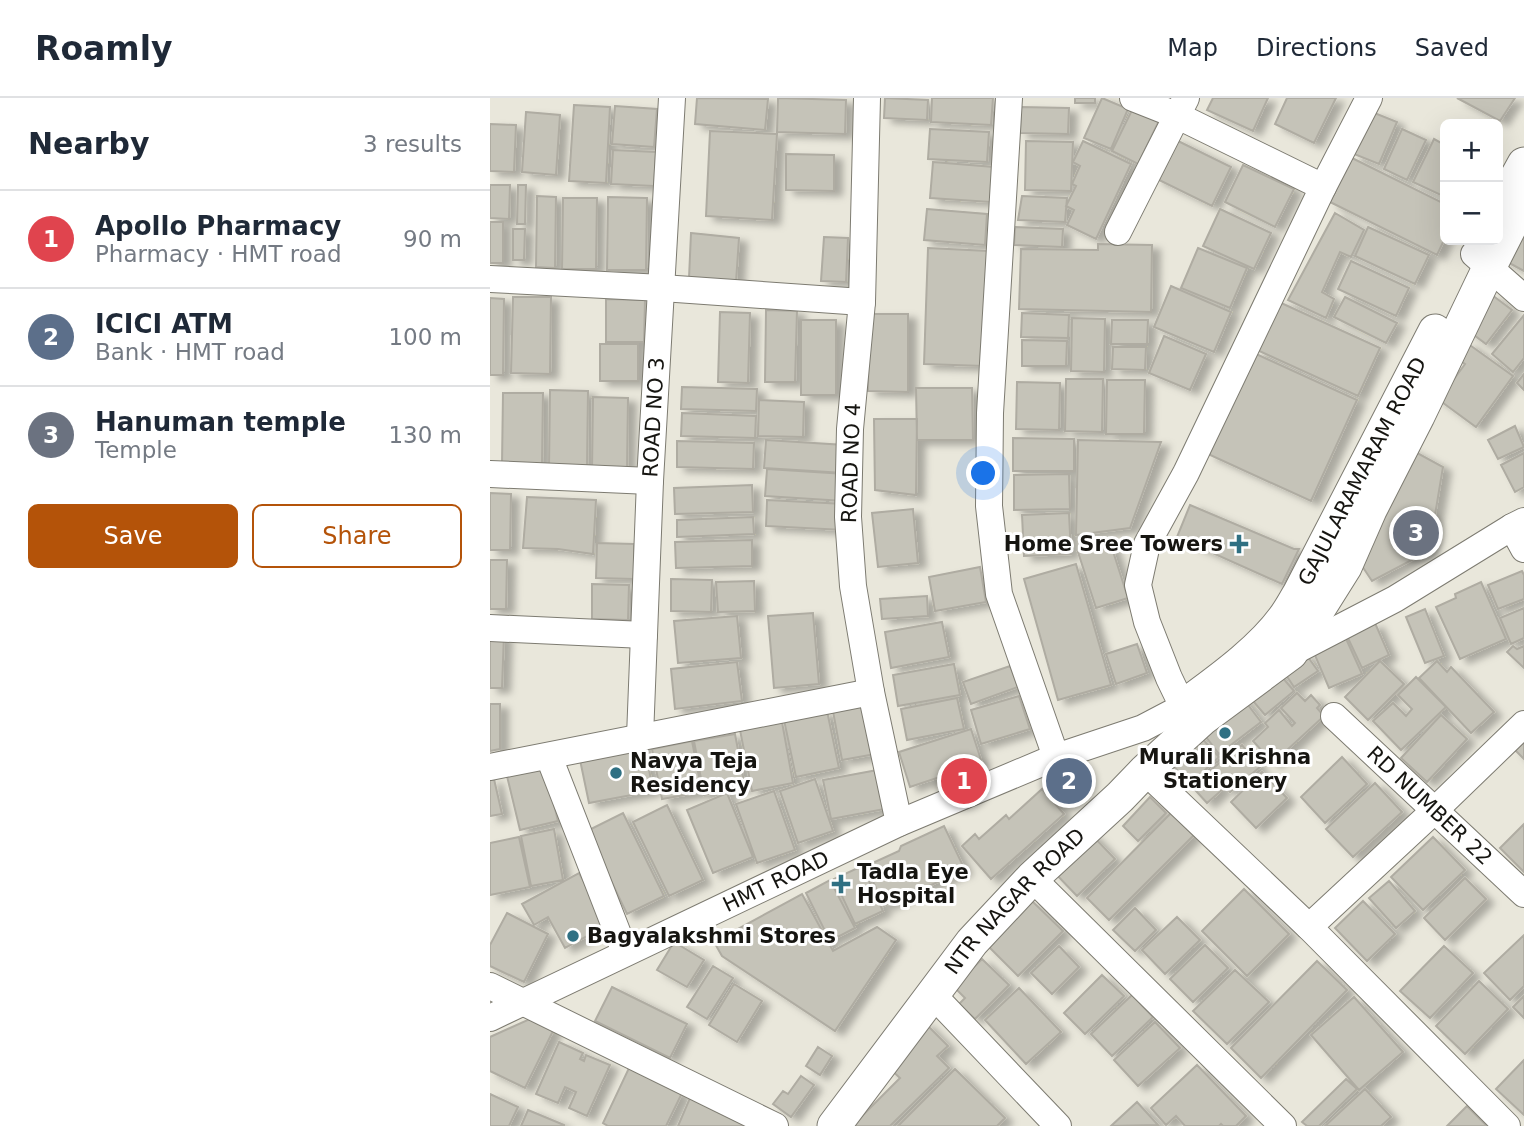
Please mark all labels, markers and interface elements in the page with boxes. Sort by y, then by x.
text: Roamly [35,29,173,68]
text: Map [1167,34,1218,62]
text: Directions [1256,34,1377,62]
text: Saved [1415,34,1489,62]
map controls [1440,119,1503,245]
button: + [1440,119,1503,182]
text: Nearby [28,126,150,161]
text: 3 results [363,131,462,157]
button: − [1440,182,1503,245]
text: Apollo Pharmacy [95,211,341,241]
text: 1 [43,226,59,252]
text: 90 m [403,226,462,252]
text: Pharmacy · HMT road [95,241,342,267]
text: ICICI ATM [95,309,233,339]
text: 2 [43,324,59,350]
text: 100 m [388,324,462,350]
text: Bank · HMT road [95,339,285,365]
street label: GAJULARAMARAM ROAD [1293,353,1431,590]
street label: ROAD NO 3 [638,357,669,478]
street label: ROAD NO 4 [837,402,865,524]
text: Hanuman temple [95,407,346,437]
text: 3 [43,422,59,448]
text: 130 m [388,422,462,448]
text: Temple [95,437,177,463]
your location [966,456,1000,490]
button: Save [28,504,238,568]
button: Share [252,504,462,568]
pin: 3 [1393,507,1439,559]
place label: Home Sree Towers [1004,532,1223,556]
marker: Home Sree Towers [1229,534,1249,554]
marker: Murali Krishna Stationery [1217,725,1233,741]
street label: RD NUMBER 22 [1362,741,1497,870]
place label: Murali Krishna Stationery [1139,745,1311,793]
place label: Navya Teja Residency [630,749,758,797]
pin: 1 [941,755,987,807]
pin: 2 [1046,755,1092,807]
marker: Navya Teja Residency [608,765,624,781]
street label: NTR NAGAR ROAD [940,823,1090,979]
street label: HMT ROAD [719,846,833,917]
place label: Tadla Eye Hospital [857,860,969,908]
marker: Tadla Eye Hospital [831,874,851,894]
place label: Bagyalakshmi Stores [587,924,836,948]
marker: Bagyalakshmi Stores [565,928,581,944]

